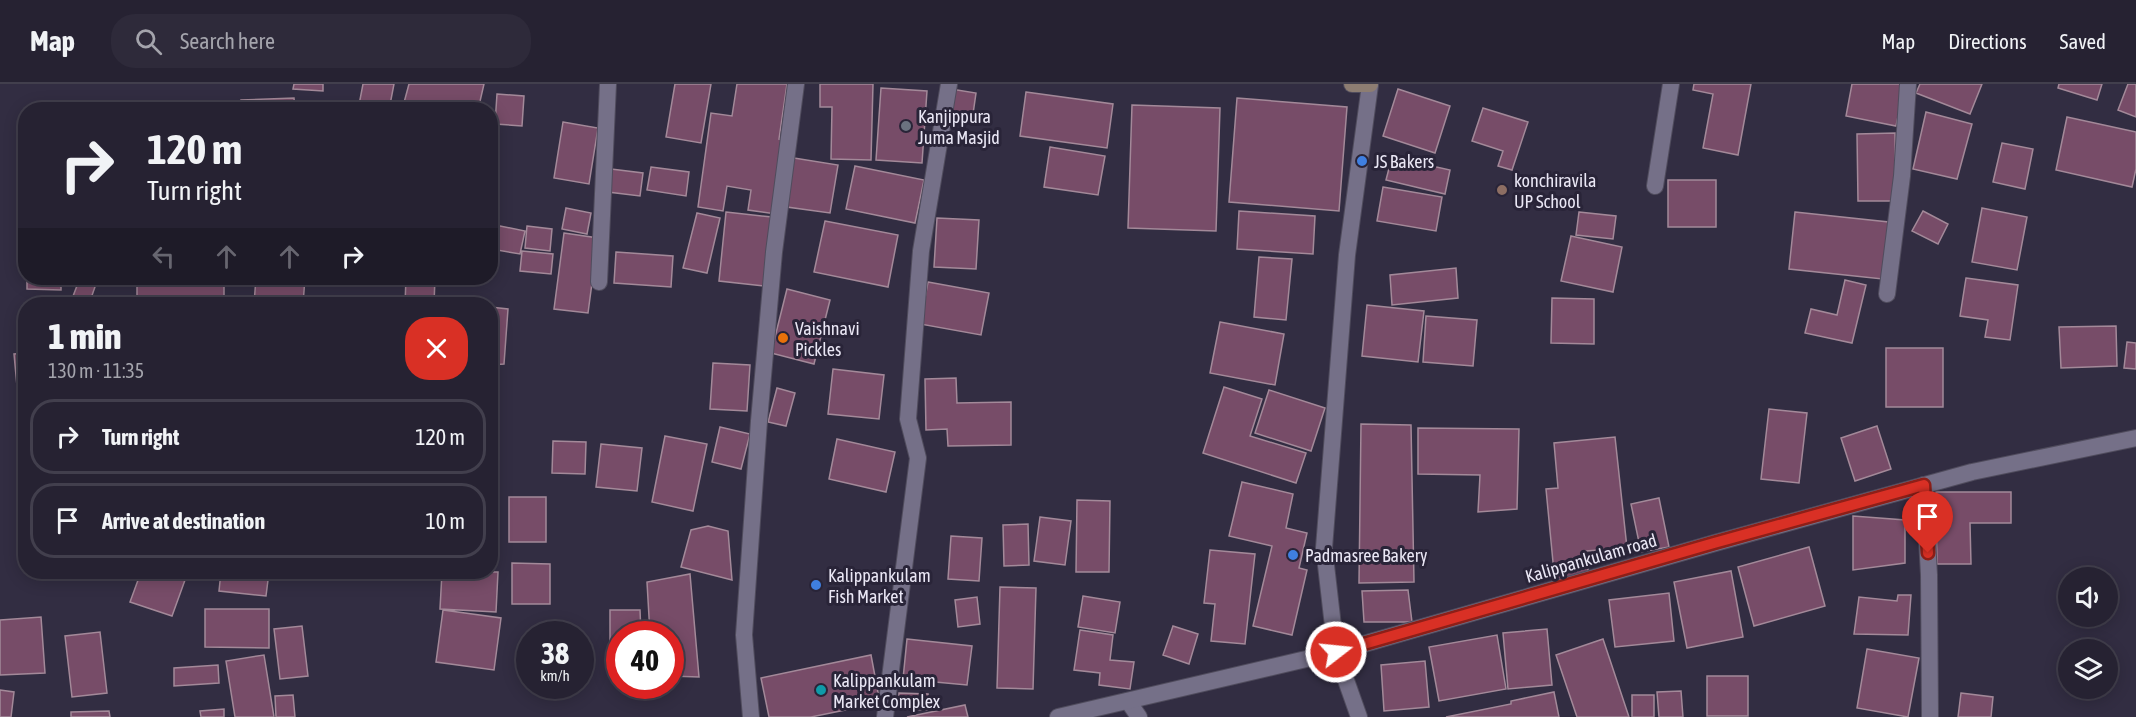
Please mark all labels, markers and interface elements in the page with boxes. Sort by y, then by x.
search box [111,14,531,68]
text: Map [30,25,75,57]
icon: search [132,25,165,58]
text: Search here [180,28,275,54]
text: Map [1881,29,1915,53]
text: Directions [1948,29,2027,53]
text: Saved [2060,29,2106,53]
place label: Kanjippura Juma Masjid [918,106,1000,148]
marker: Kanjippura Juma Masjid [899,119,913,133]
text: 120 m [147,125,242,173]
icon: right [48,126,126,204]
place label: JS Bakers [1374,151,1434,172]
marker: JS Bakers [1355,154,1369,168]
place label: konchiravila UP School [1514,170,1596,212]
text: Turn right [147,175,242,206]
marker: konchiravila UP School [1495,183,1509,197]
icon: left [147,240,180,273]
icon: ahead [210,240,243,273]
icon: ahead [273,240,306,273]
icon: right [336,240,369,273]
text: 1 min [48,315,122,357]
button: close [405,317,468,380]
place label: Vaishnavi Pickles [795,318,860,360]
marker: Vaishnavi Pickles [776,331,790,345]
text: 130 m · 11:35 [48,359,144,382]
icon: right [51,420,84,453]
text: Turn right [102,424,179,450]
text: 120 m [415,424,465,450]
pin [1902,491,1953,553]
icon: arrive [1911,500,1944,533]
icon: arrive [51,504,84,537]
text: Arrive at destination [102,508,265,534]
text: 10 m [425,508,465,534]
street label: Kalippankulam road [1523,529,1659,587]
place label: Padmasree Bakery [1305,545,1427,566]
marker: Padmasree Bakery [1286,548,1300,562]
place label: Kalippankulam Fish Market [828,565,931,607]
map controls [2058,567,2118,699]
button: sound [2058,567,2118,627]
marker: Kalippankulam Fish Market [809,578,823,592]
position arrow [1304,620,1368,684]
speed limit sign: 40 [606,621,684,699]
text: 38 [541,636,569,670]
button: layers [2058,639,2118,699]
text: km/h [540,667,570,684]
place label: Kalippankulam Market Complex [833,670,940,712]
marker: Kalippankulam Market Complex [814,683,828,697]

